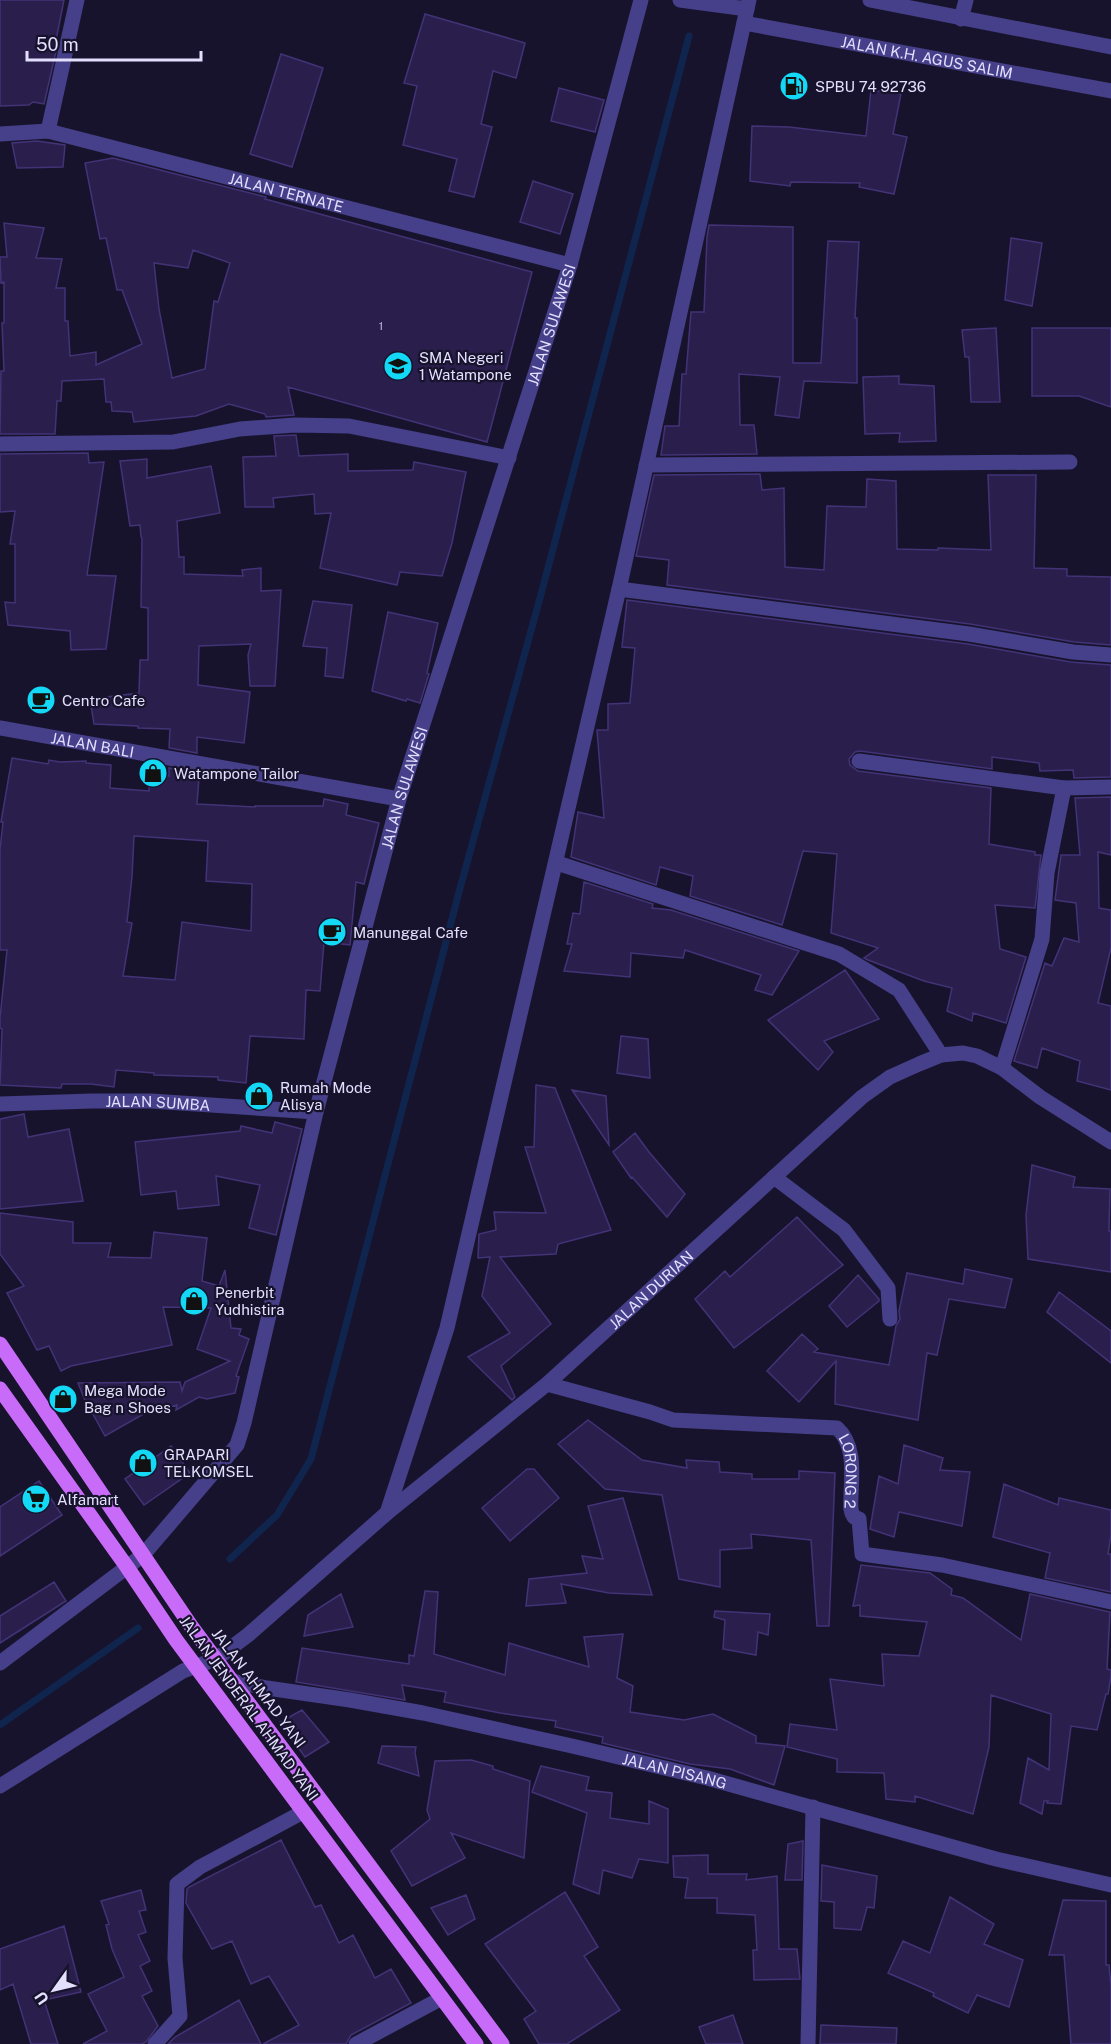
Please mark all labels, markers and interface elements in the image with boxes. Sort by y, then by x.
scale bar [27,24,201,62]
street label: JALAN K.H. AGUS SALIM [839,33,1014,81]
text: 50 m [36,34,79,55]
fuel station icon: SPBU 74 92736 [778,70,810,102]
place label: SPBU 74 92736 [815,78,926,95]
street label: JALAN TERNATE [227,169,345,215]
street label: JALAN SULAWESI [523,262,578,388]
house number: 1 [379,319,383,333]
place label: SMA Negeri 1 Watampone [419,349,512,383]
school or university icon: SMA Negeri 1 Watampone [382,350,414,382]
cafe icon: Centro Cafe [25,684,57,716]
place label: Centro Cafe [62,692,145,709]
street label: JALAN SULAWESI [378,725,430,851]
street label: JALAN BALI [50,729,135,760]
shop icon: Watampone Tailor [137,757,169,789]
place label: Watampone Tailor [174,765,300,782]
cafe icon: Manunggal Cafe [316,916,348,948]
place label: Manunggal Cafe [353,924,468,941]
place label: Rumah Mode Alisya [280,1079,371,1113]
shop icon: Rumah Mode Alisya [243,1080,275,1112]
street label: JALAN SUMBA [105,1093,211,1113]
street label: JALAN DURIAN [605,1247,696,1332]
place label: Penerbit Yudhistira [215,1284,284,1318]
shop icon: Penerbit Yudhistira [178,1285,210,1317]
place label: Mega Mode Bag n Shoes [84,1382,171,1416]
shop icon: Mega Mode Bag n Shoes [47,1383,79,1415]
street label: LORONG 2 [836,1431,860,1509]
place label: GRAPARI TELKOMSEL [164,1446,254,1480]
shop icon: GRAPARI TELKOMSEL [127,1447,159,1479]
supermarket icon: Alfamart [20,1483,52,1515]
place label: Alfamart [57,1491,119,1508]
street label: JALAN JENDERAL AHMAD YANI [176,1612,322,1804]
street label: JALAN AHMAD YANI [209,1625,309,1751]
street label: JALAN PISANG [621,1750,729,1792]
north arrow [24,1960,84,2020]
text: U [31,1988,53,2008]

